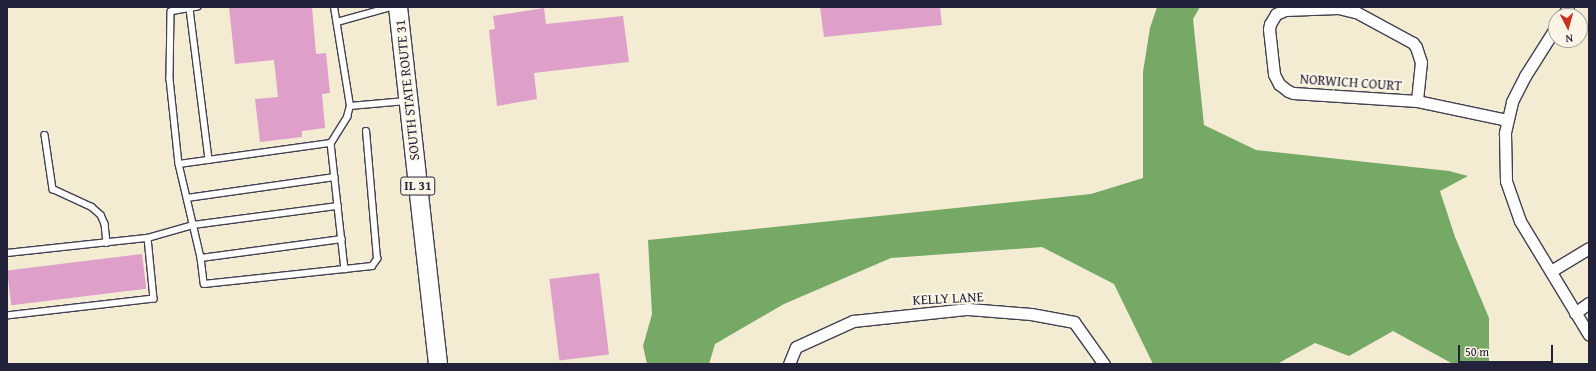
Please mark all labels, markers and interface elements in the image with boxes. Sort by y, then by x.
north arrow [1548,8,1588,48]
street label: SOUTH STATE ROUTE 31 [391,19,423,161]
text: N [1565,31,1574,47]
street label: NORWICH COURT [1299,70,1403,94]
road number: IL 31 [400,175,436,197]
street label: KELLY LANE [912,288,984,308]
scale bar [1460,337,1555,363]
text: 50 m [1465,343,1489,360]

